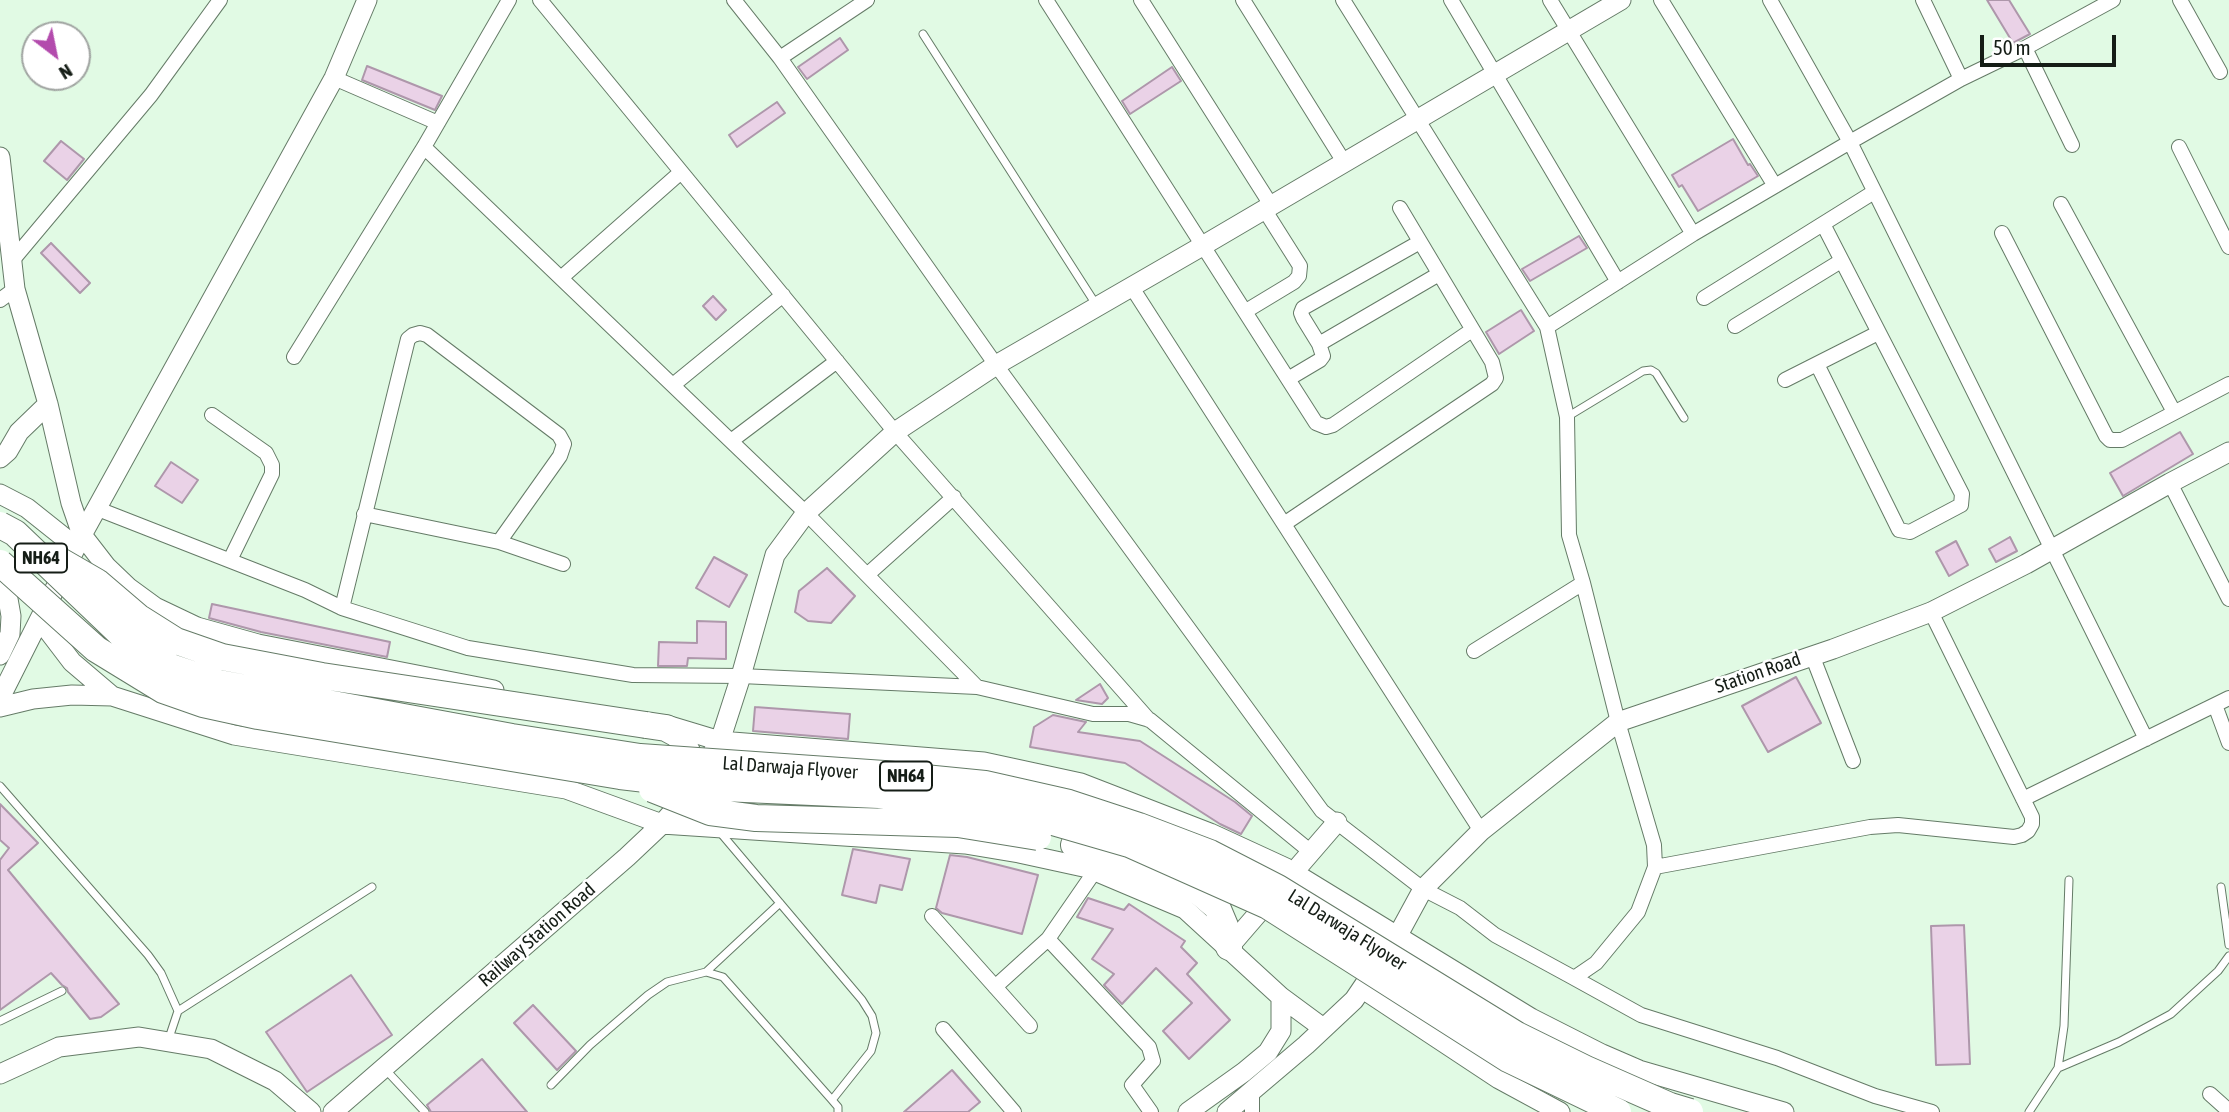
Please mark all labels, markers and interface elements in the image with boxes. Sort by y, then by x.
north arrow [21,21,91,91]
scale bar [1984,21,2120,65]
text: 50 m [1993,35,2031,59]
text: N [55,60,77,84]
road number: NH64 [15,544,67,572]
street label: Station Road [1712,648,1804,698]
street label: Lal Darwaja Flyover [722,752,858,784]
road number: NH64 [880,762,932,790]
street label: Railway Station Road [474,878,600,992]
street label: Lal Darwaja Flyover [1284,884,1410,976]

